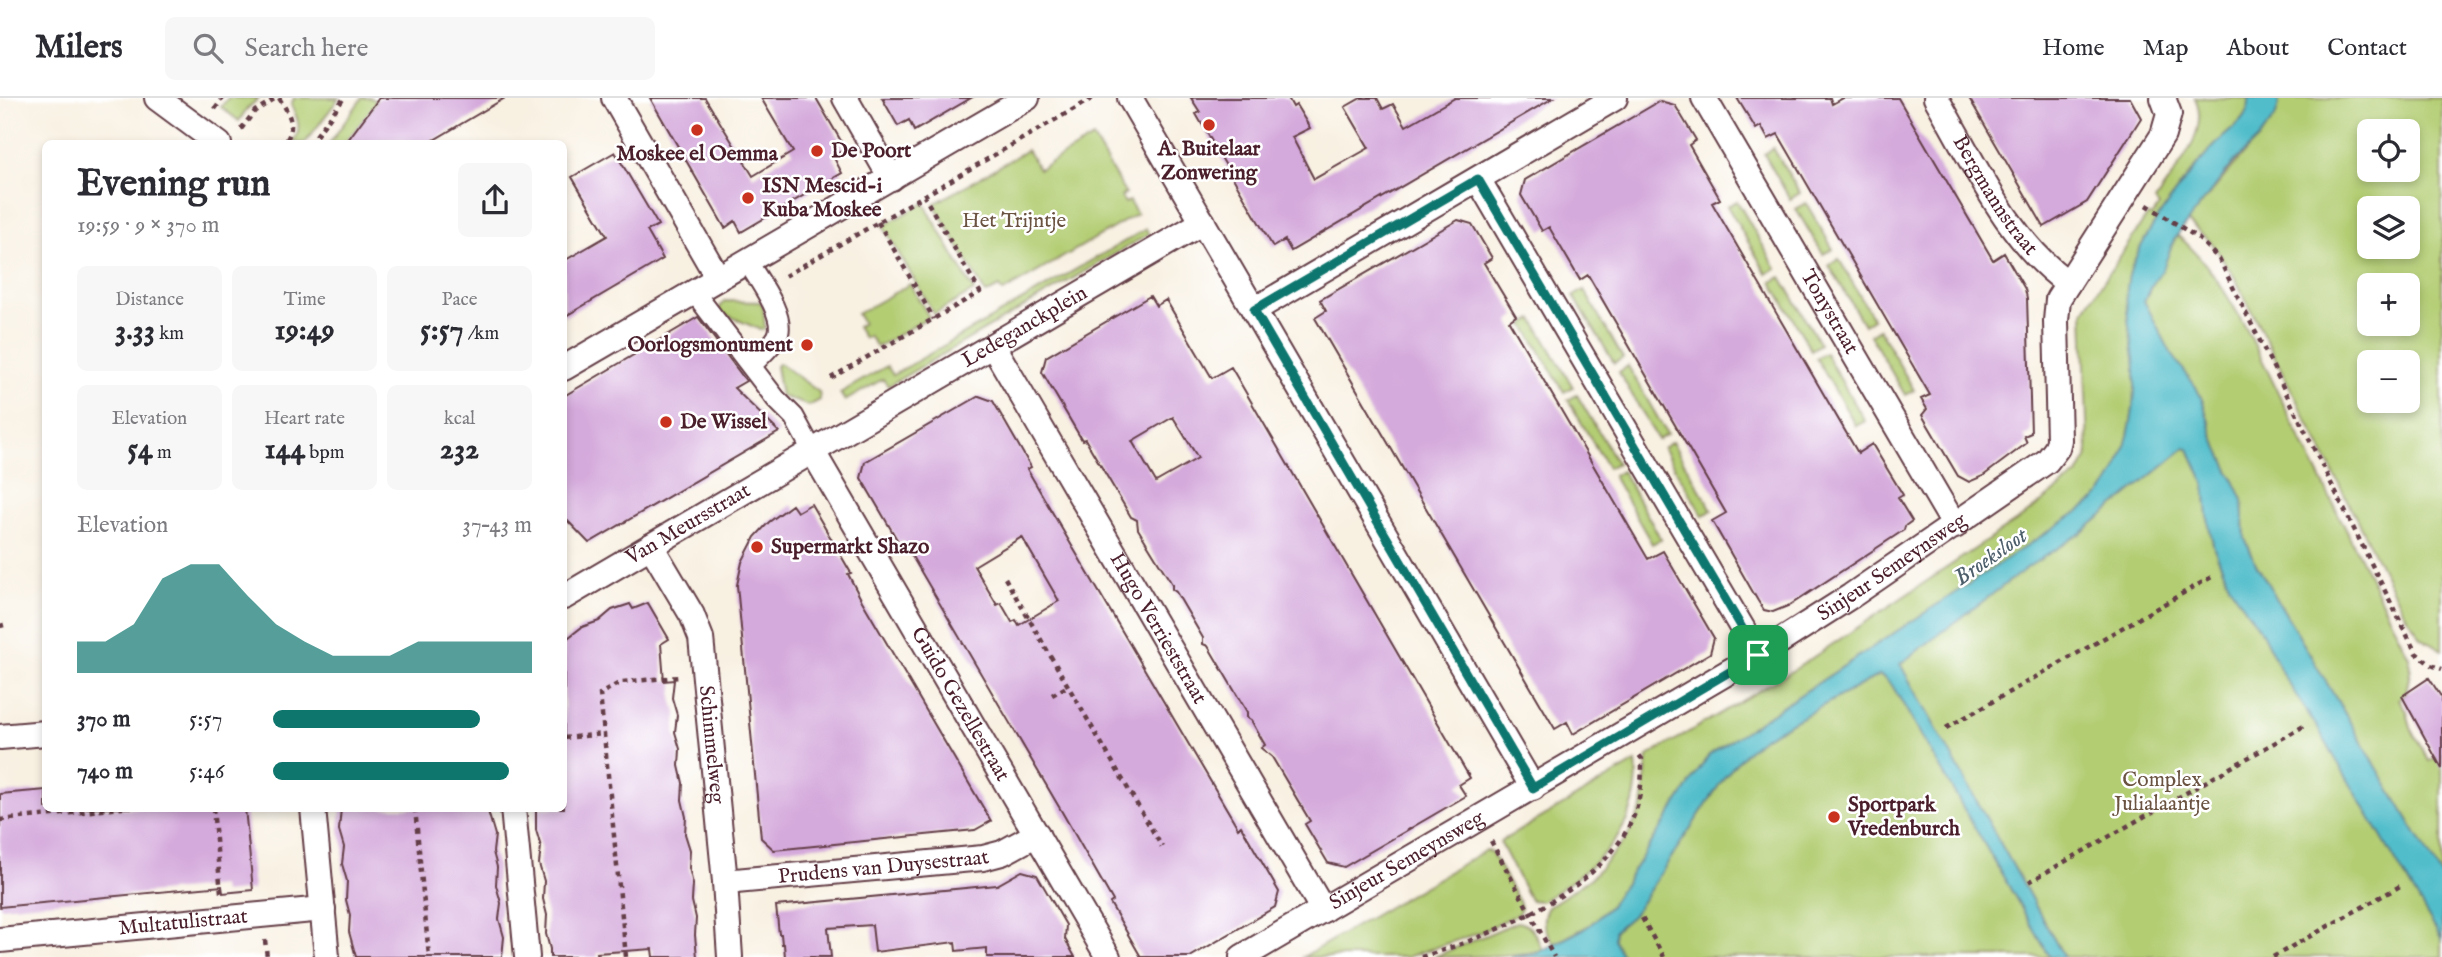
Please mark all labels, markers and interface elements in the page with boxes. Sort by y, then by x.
search box [165,17,655,80]
text: Milers [35,27,123,69]
icon: search [189,29,227,67]
text: Search here [245,32,369,65]
text: Home [2042,33,2105,64]
text: Map [2143,33,2189,64]
text: About [2227,33,2289,64]
text: Contact [2327,33,2407,64]
marker: A. Buitelaar Zonwering [1201,117,1217,133]
map controls [2357,119,2420,413]
button: locate [2357,119,2420,182]
marker: Moskee el Oemma [689,122,705,138]
street label: Bergmannstraat [1946,131,2044,261]
place label: A. Buitelaar Zonwering [1157,136,1261,187]
place label: De Poort [831,138,912,165]
place label: Moskee el Oemma [616,141,779,168]
marker: De Poort [809,143,825,159]
text: Evening run [77,161,271,209]
button: share [458,163,532,237]
place label: ISN Mescid-i Kuba Moskee [762,173,883,224]
marker: ISN Mescid-i Kuba Moskee [740,190,756,206]
button: layers [2357,196,2420,259]
park label: Het Trijntje [962,208,1066,235]
text: 19:59 · 9 × 370 m [77,211,220,240]
street label: Tonystraat [1794,265,1865,359]
button: + [2357,273,2420,336]
street label: Ledeganckplein [957,279,1092,374]
text: Distance [115,288,184,312]
text: Time [283,288,326,312]
text: Pace [442,288,477,312]
text: 3.33 [115,312,155,350]
text: 19:49 [275,312,335,350]
text: 5:57 [420,312,464,350]
text: km [155,322,184,346]
text: /km [464,322,499,346]
place label: Oorlogsmonument [627,332,794,359]
marker: Oorlogsmonument [799,337,815,353]
button: − [2357,350,2420,413]
text: Elevation [112,407,187,431]
text: Heart rate [264,407,345,431]
text: kcal [444,407,475,431]
place label: De Wissel [680,409,768,436]
marker: De Wissel [658,414,674,430]
text: 54 [127,431,153,469]
text: 144 [265,431,305,469]
text: 232 [440,431,479,469]
text: m [153,441,172,465]
text: bpm [305,441,344,465]
street label: Van Meursstraat [620,477,755,572]
street label: Sinjeur Semeynsweg [1812,506,1972,628]
text: Elevation [77,511,168,540]
text: 37–43 m [462,511,532,540]
water label: Broeksloot [1949,520,2035,593]
place label: Supermarkt Shazo [771,534,930,561]
marker: Supermarkt Shazo [749,539,765,555]
street label: Hugo Verrieststraat [1103,548,1213,709]
street label: Guido Gezellestraat [905,622,1016,786]
pin [1728,625,1788,685]
icon: arrive [1739,636,1777,674]
street label: Schimmelweg [692,684,731,806]
text: 370 m [77,705,130,734]
text: 5:57 [189,705,223,734]
text: 740 m [77,757,133,786]
text: 5:46 [189,757,224,786]
park label: Complex Julialaantje [2112,767,2210,818]
place label: Sportpark Vredenburch [1847,792,1961,843]
street label: Sinjeur Semeynsweg [1324,804,1490,916]
marker: Sportpark Vredenburch [1826,809,1842,825]
street label: Prudens van Duysestraat [777,843,992,891]
street label: Multatulistraat [117,903,249,942]

